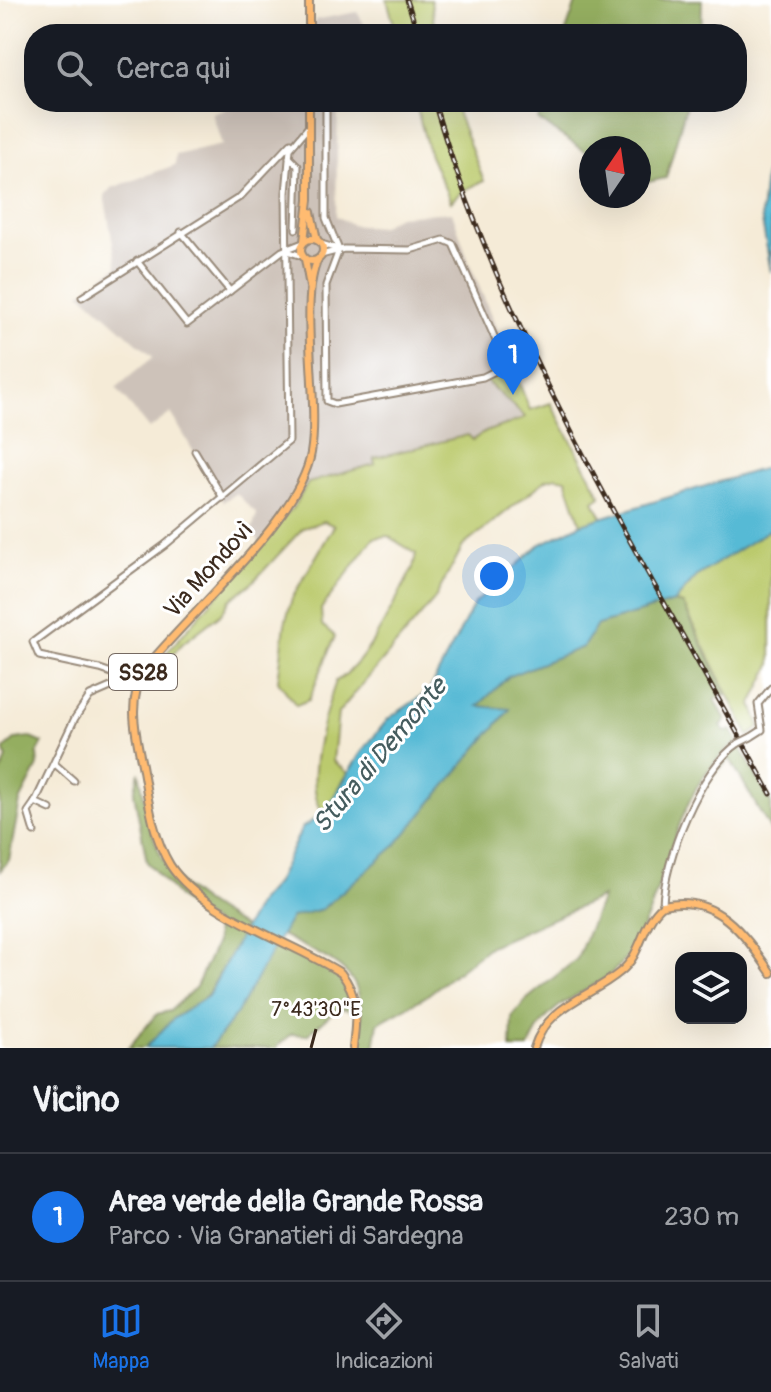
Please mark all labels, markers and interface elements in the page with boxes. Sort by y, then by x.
search box [24,24,747,112]
icon: search [52,46,96,90]
text: Cerca qui [116,50,230,87]
north arrow [579,136,651,208]
pin: 1 [487,329,539,395]
street label: Via Mondovì [158,516,259,624]
your location [474,556,514,596]
road number: SS28 [109,654,177,690]
water label: Stura di Demonte [306,670,455,840]
map controls [675,952,747,1024]
button: layers [675,952,747,1024]
text: 7°43'30"E [271,997,361,1022]
text: Vicino [32,1079,120,1122]
text: Area verde della Grande Rossa [108,1183,483,1220]
text: 1 [53,1201,63,1233]
text: 230 m [664,1201,739,1233]
text: Parco · Via Granatieri di Sardegna [108,1220,464,1252]
tab: Mappa [93,1299,150,1375]
tab: Indicazioni [335,1299,433,1375]
tab: Salvati [618,1299,678,1375]

